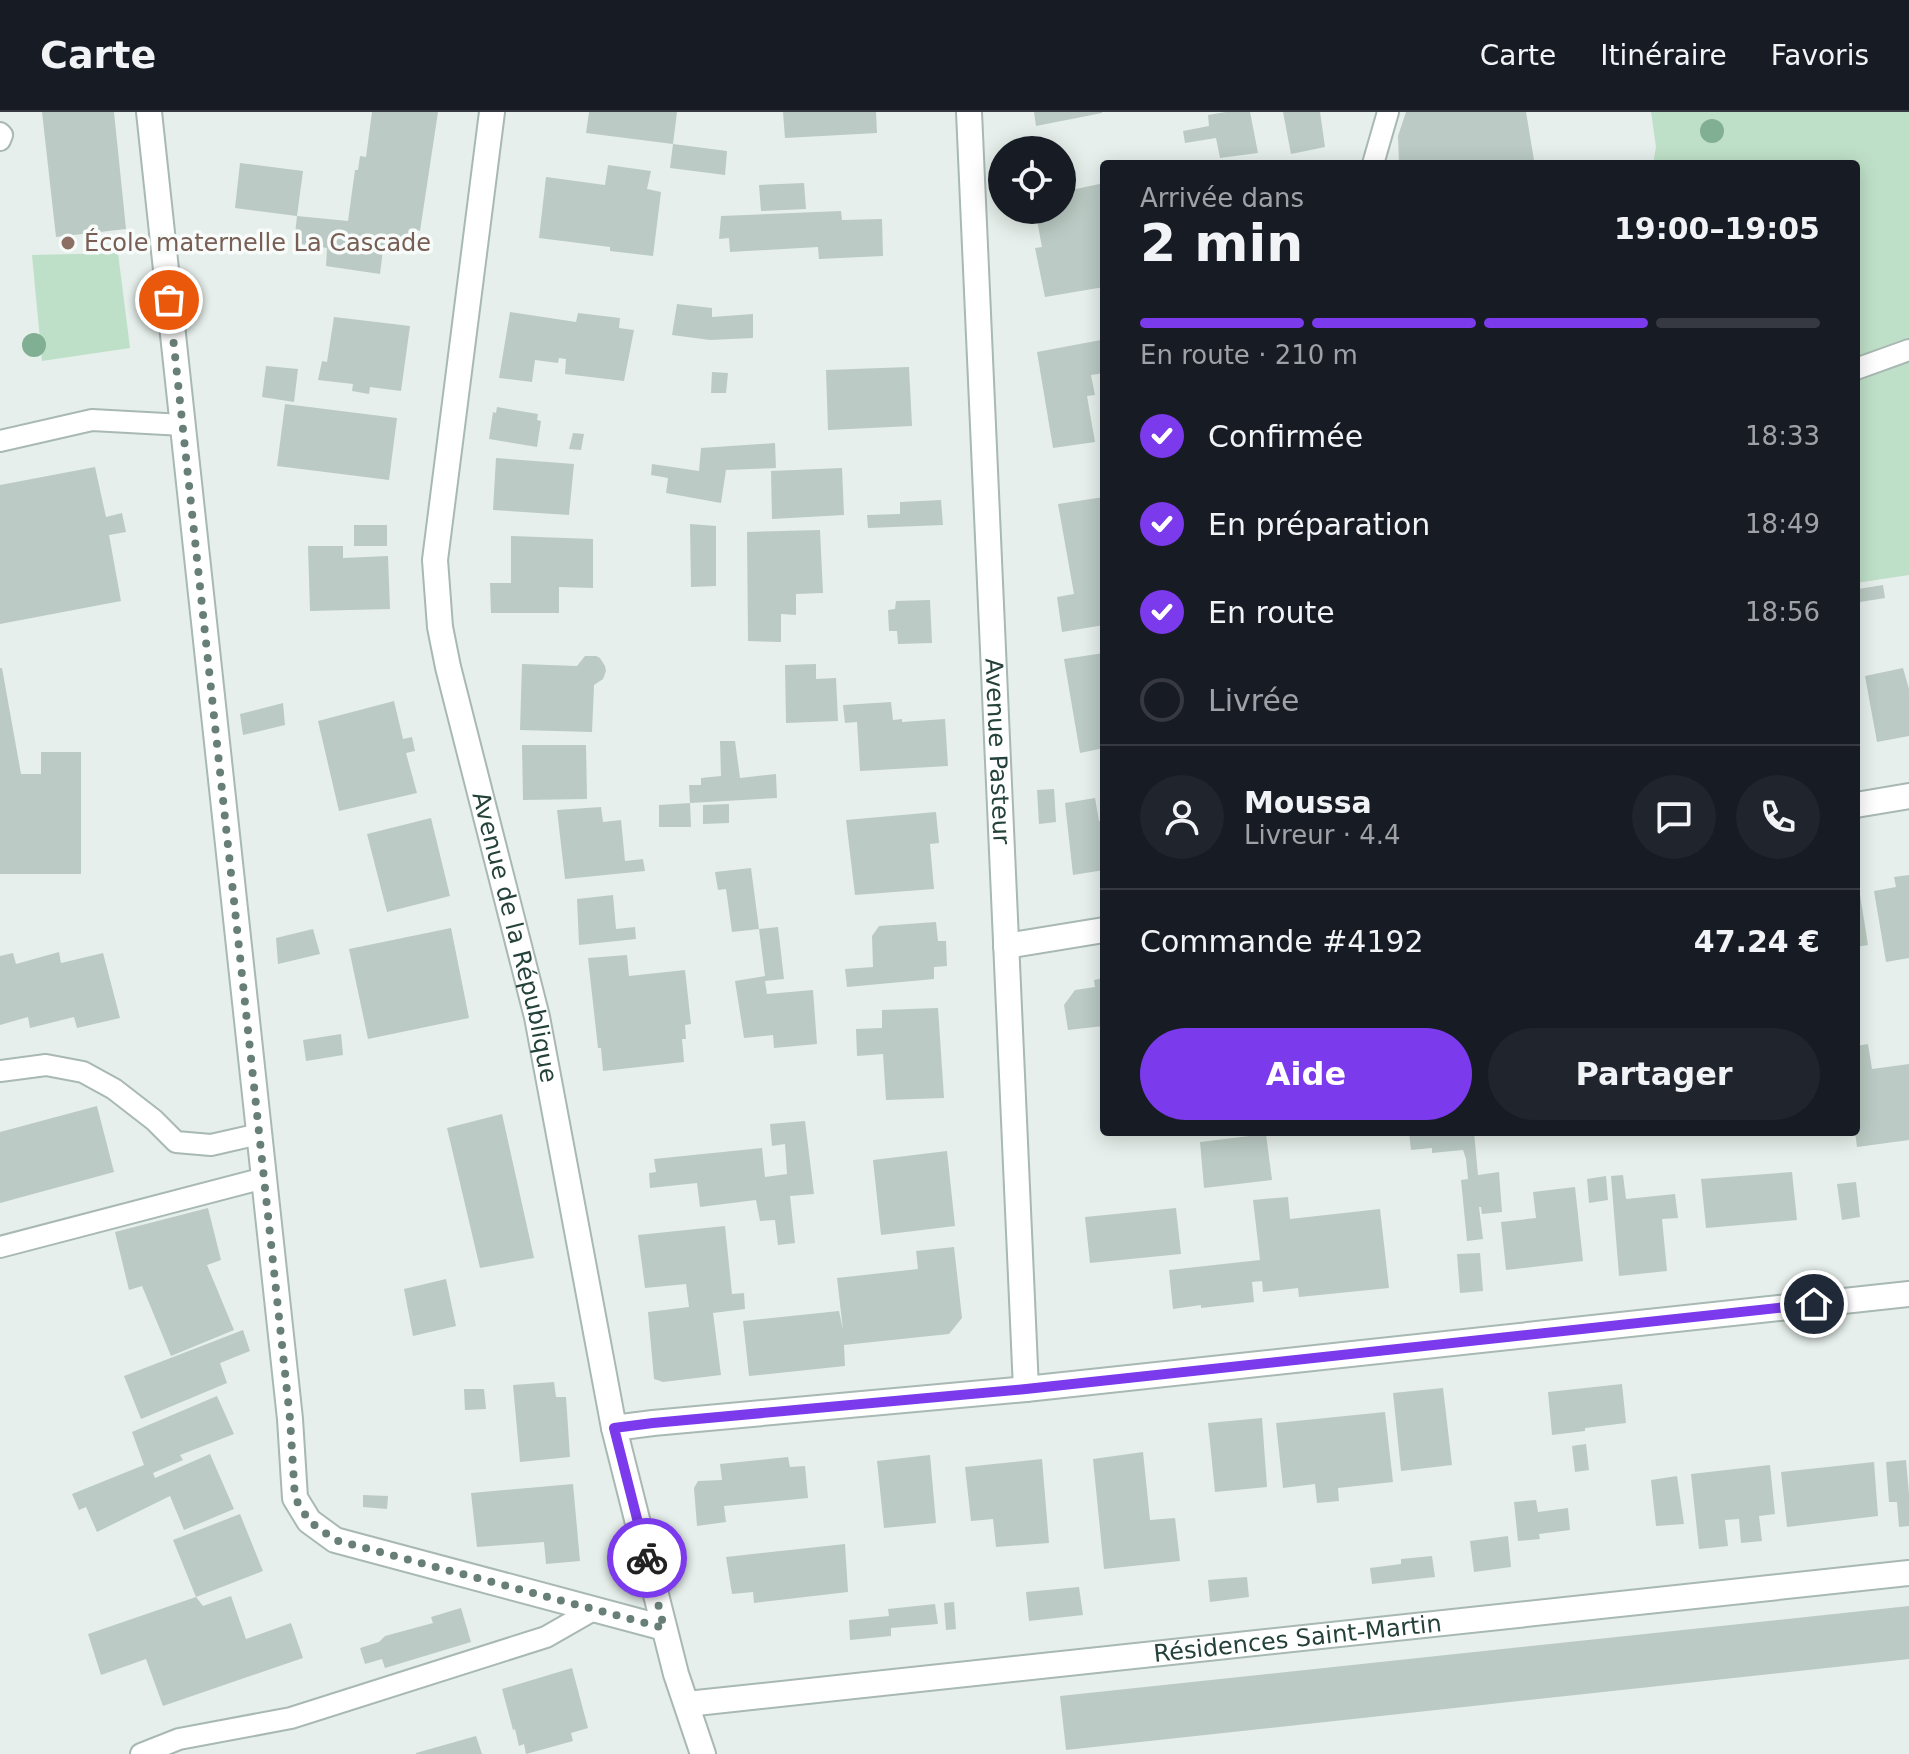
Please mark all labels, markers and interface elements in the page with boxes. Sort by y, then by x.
text: Carte [40,33,156,77]
text: Carte [1480,39,1556,72]
text: Itinéraire [1600,39,1727,72]
text: Favoris [1771,39,1869,72]
map controls [988,136,1076,224]
button: locate [988,136,1076,224]
text: Arrivée dans [1140,183,1304,213]
text: 19:00–19:05 [1614,211,1820,246]
text: 2 min [1140,213,1303,273]
place label: École maternelle La Cascade [84,228,431,257]
marker: École maternelle La Cascade [59,234,77,252]
pin [135,266,203,334]
icon: bag [147,278,191,322]
text: En route · 210 m [1140,340,1358,370]
icon: check [1140,414,1184,458]
text: Confirmée [1208,419,1363,454]
text: 18:33 [1745,421,1820,451]
icon: check [1140,502,1184,546]
text: En préparation [1208,507,1430,542]
text: 18:49 [1745,509,1820,539]
icon: check [1140,590,1184,634]
text: En route [1208,595,1335,630]
text: 18:56 [1745,597,1820,627]
street label: Avenue Pasteur [979,657,1016,845]
text: Livrée [1208,683,1299,718]
button: person [1140,775,1224,859]
button: chat [1632,775,1716,859]
button: phone [1736,775,1820,859]
text: Moussa [1244,785,1372,820]
street label: Avenue de la République [466,789,563,1085]
text: Livreur · 4.4 [1244,820,1401,850]
text: Commande #4192 [1140,924,1424,959]
text: 47.24 € [1694,924,1820,959]
button: Aide [1140,1028,1472,1120]
button: Partager [1488,1028,1820,1120]
pin [1780,1270,1848,1338]
icon: home [1792,1282,1836,1326]
courier [607,1518,687,1598]
icon: bike [625,1536,669,1580]
street label: Résidences Saint-Martin [1152,1609,1443,1668]

